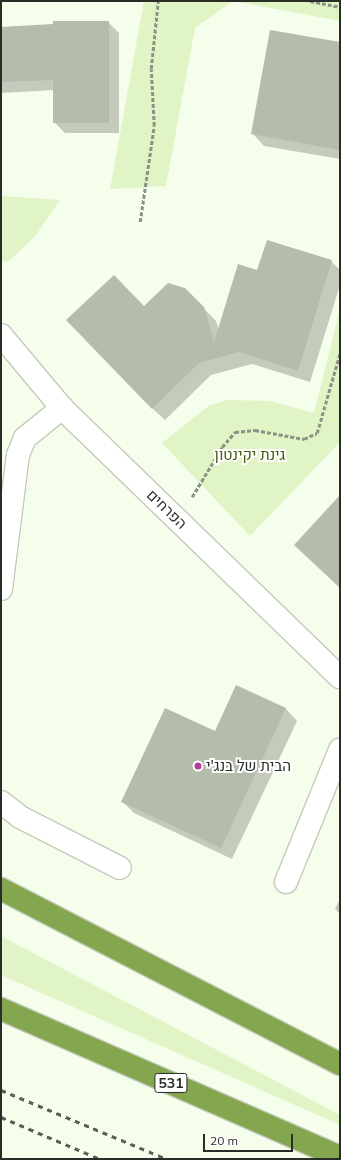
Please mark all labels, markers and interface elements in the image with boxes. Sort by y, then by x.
park label: גינת יקינטון [215,446,285,464]
street label: הפרחים [143,486,191,532]
place label: הבית של בנג'י [206,757,291,775]
marker: הבית של בנג'י [193,761,203,771]
road number: 531 [154,1071,188,1095]
scale bar [205,1126,295,1152]
text: 20 m [210,1133,238,1148]

